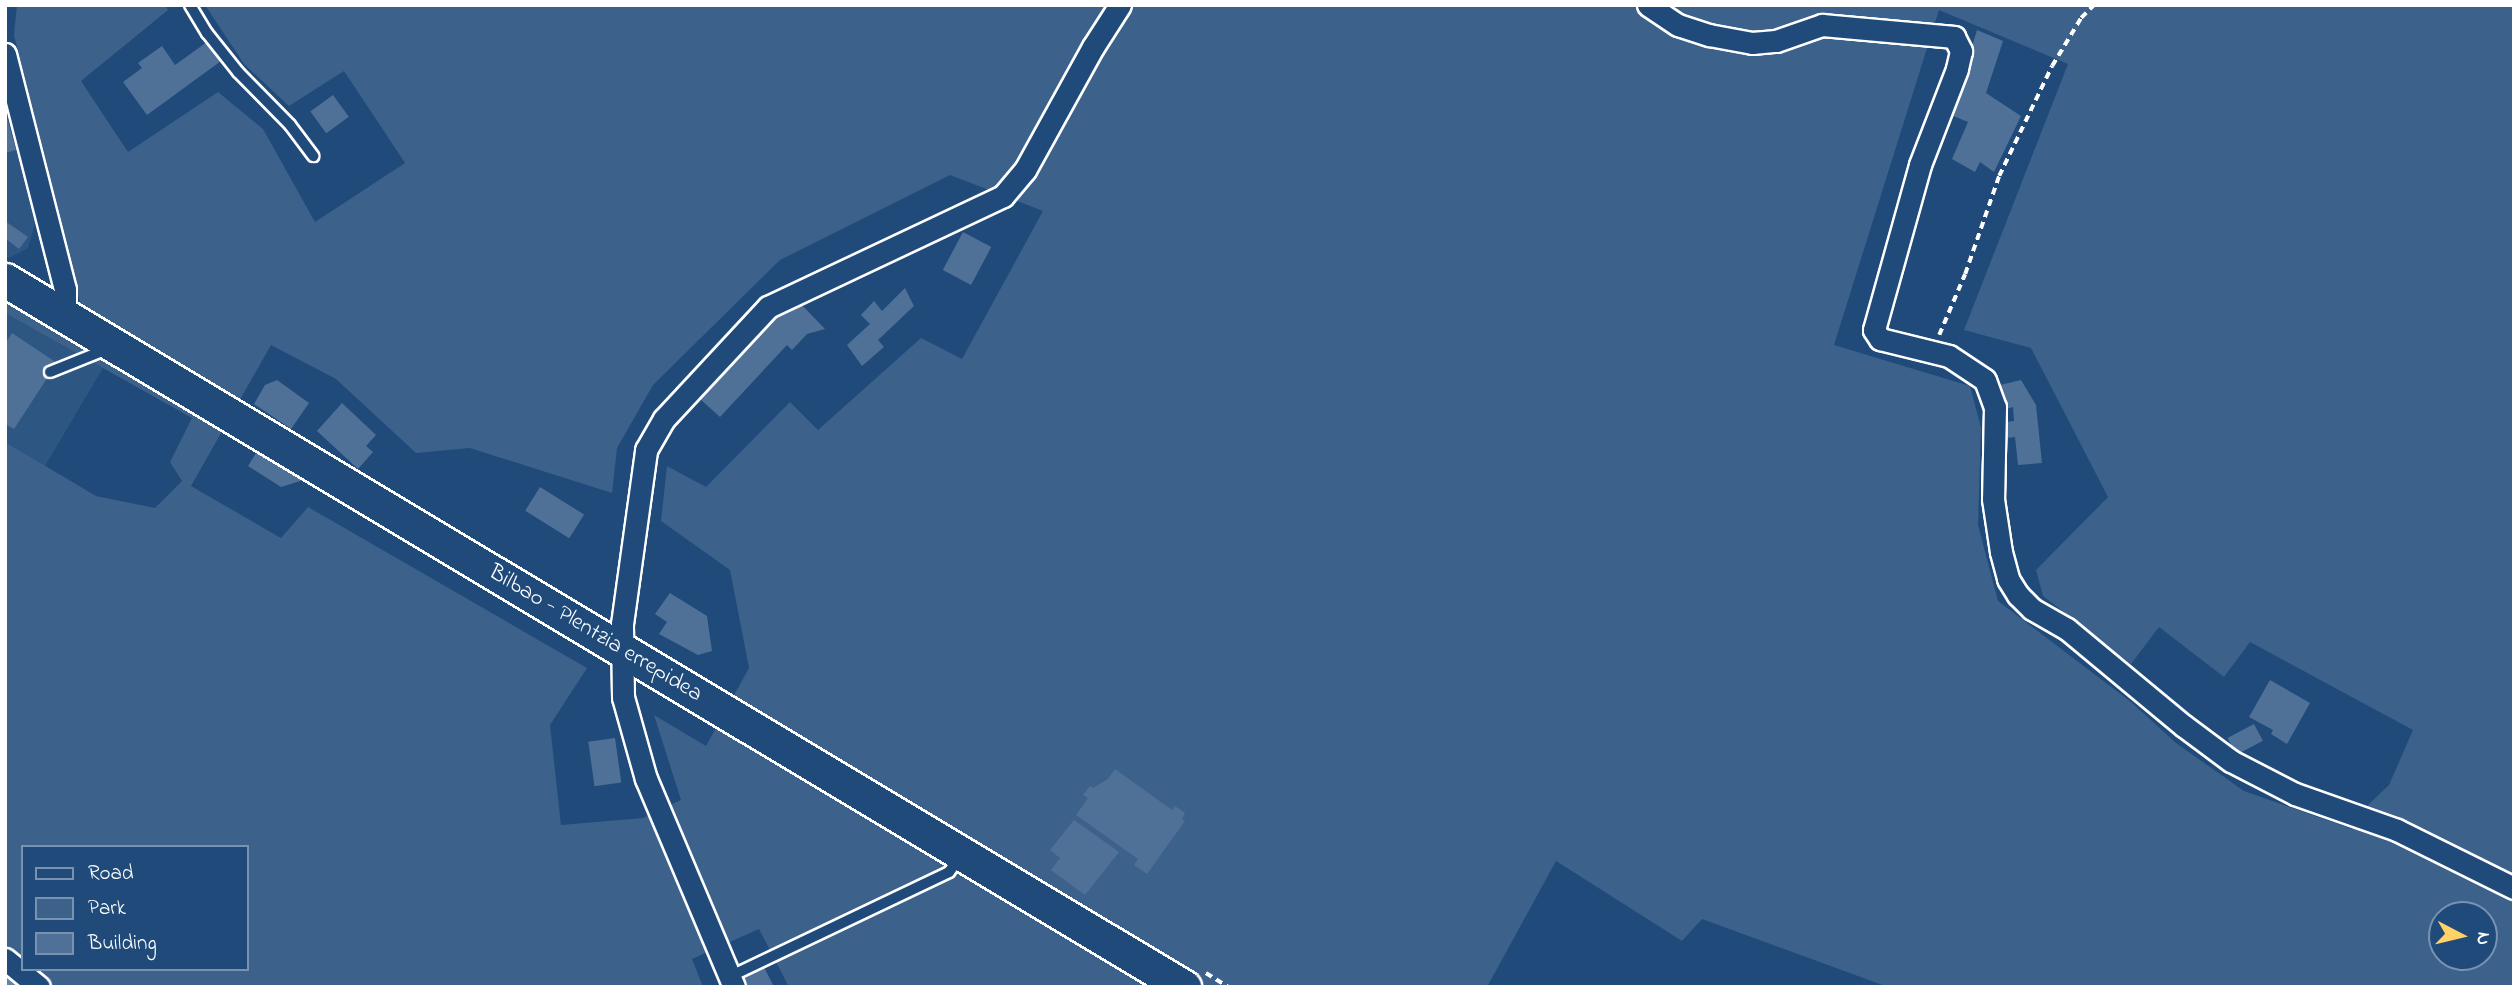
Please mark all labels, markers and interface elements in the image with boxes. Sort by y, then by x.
street label: Bilbao - Plentzia errepidea [483,559,707,709]
legend [21,845,248,971]
text: Road [88,859,134,889]
text: Park [88,894,126,924]
north arrow [2428,901,2498,971]
text: Building [88,929,157,959]
text: N [2468,930,2497,946]

